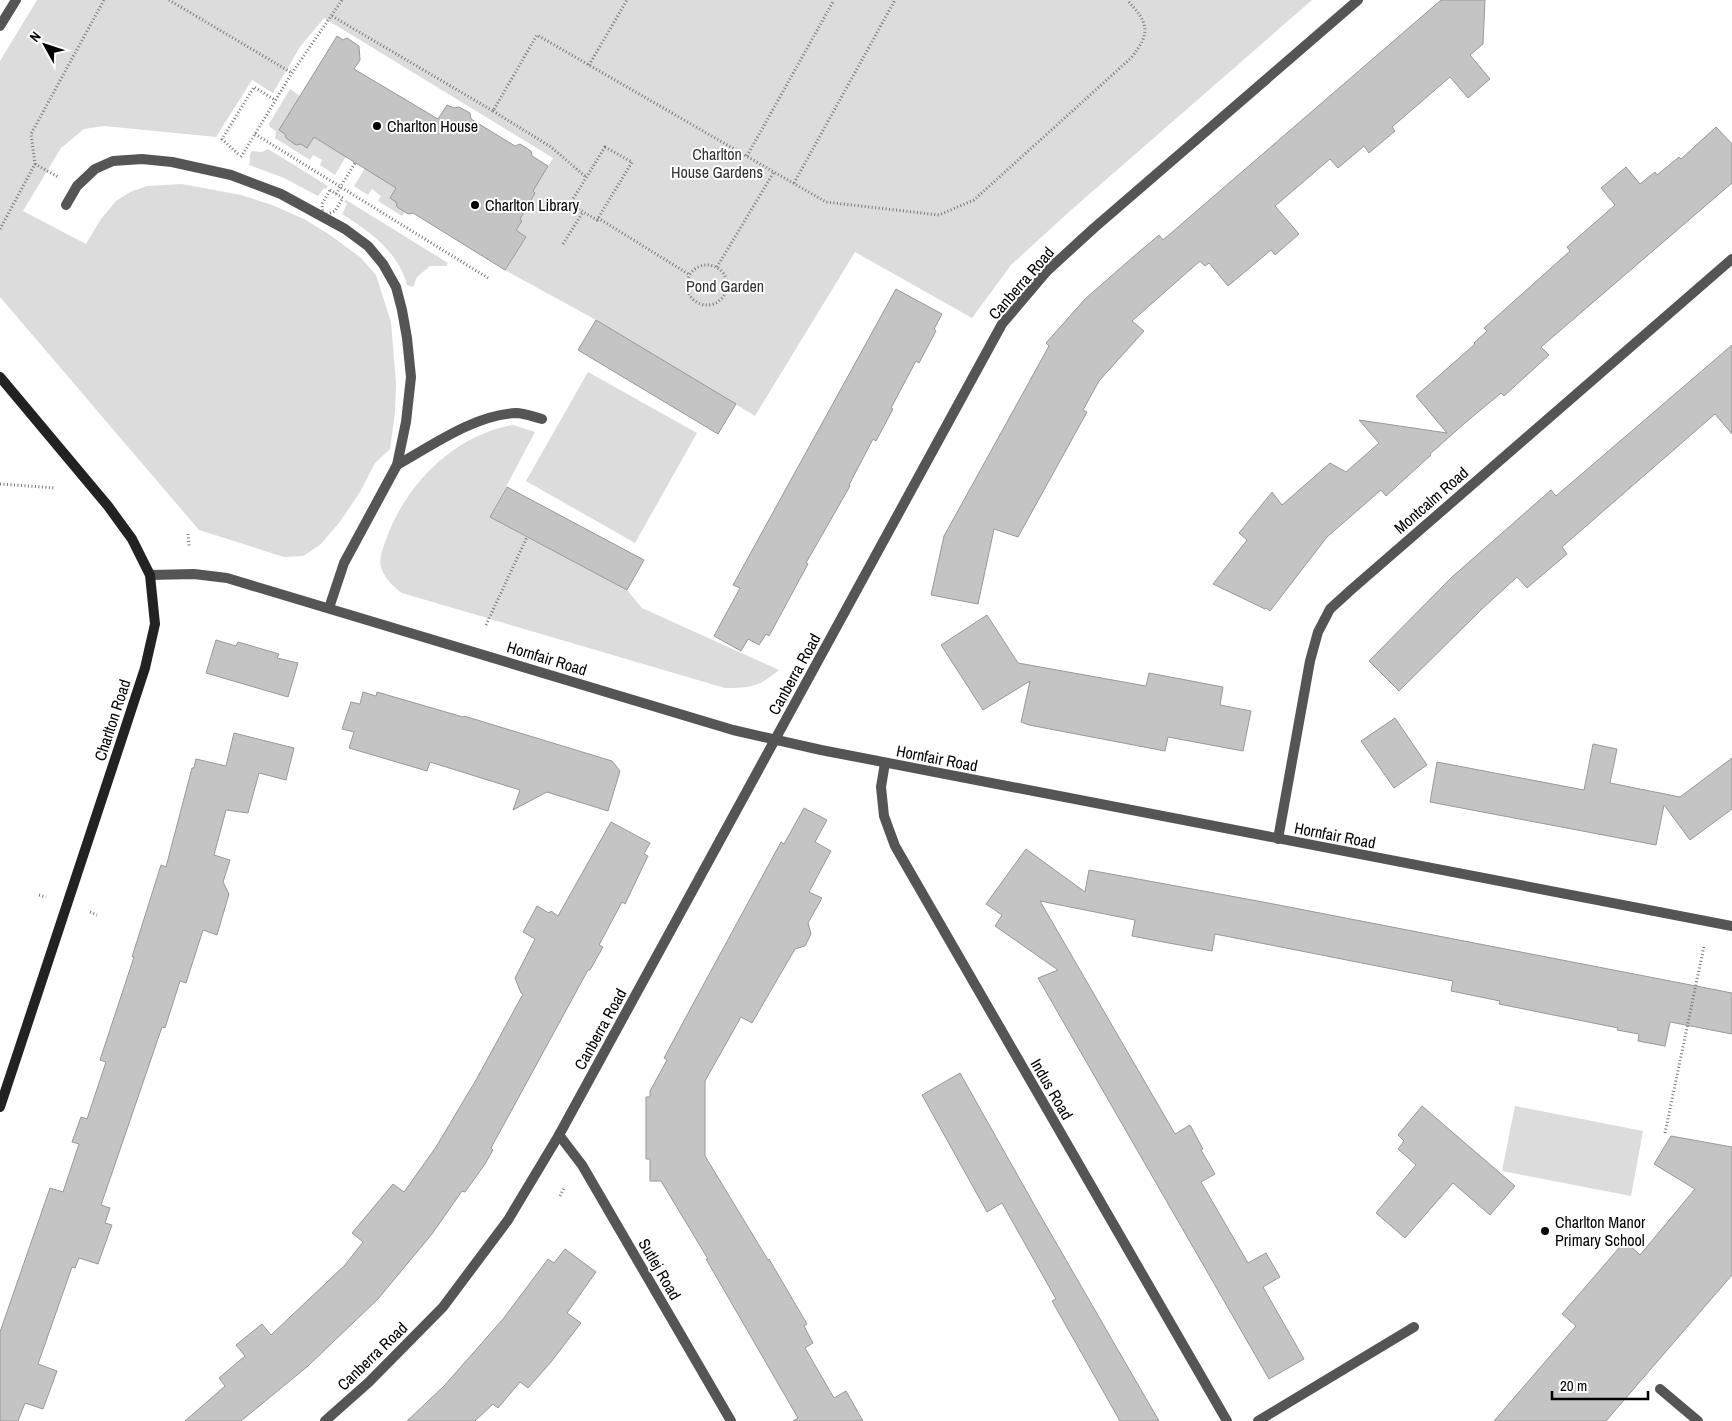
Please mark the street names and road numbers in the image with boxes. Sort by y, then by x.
street label: Canberra Road [983,242,1059,324]
street label: Montcalm Road [1389,462,1473,538]
street label: Canberra Road [763,629,825,719]
street label: Hornfair Road [504,635,590,681]
street label: Charlton Road [88,676,136,764]
street label: Hornfair Road [894,739,980,777]
street label: Hornfair Road [1292,816,1378,854]
street label: Canberra Road [569,984,631,1074]
street label: Indus Road [1026,1054,1078,1124]
street label: Sutlej Road [634,1234,686,1304]
street label: Canberra Road [332,1317,412,1395]

